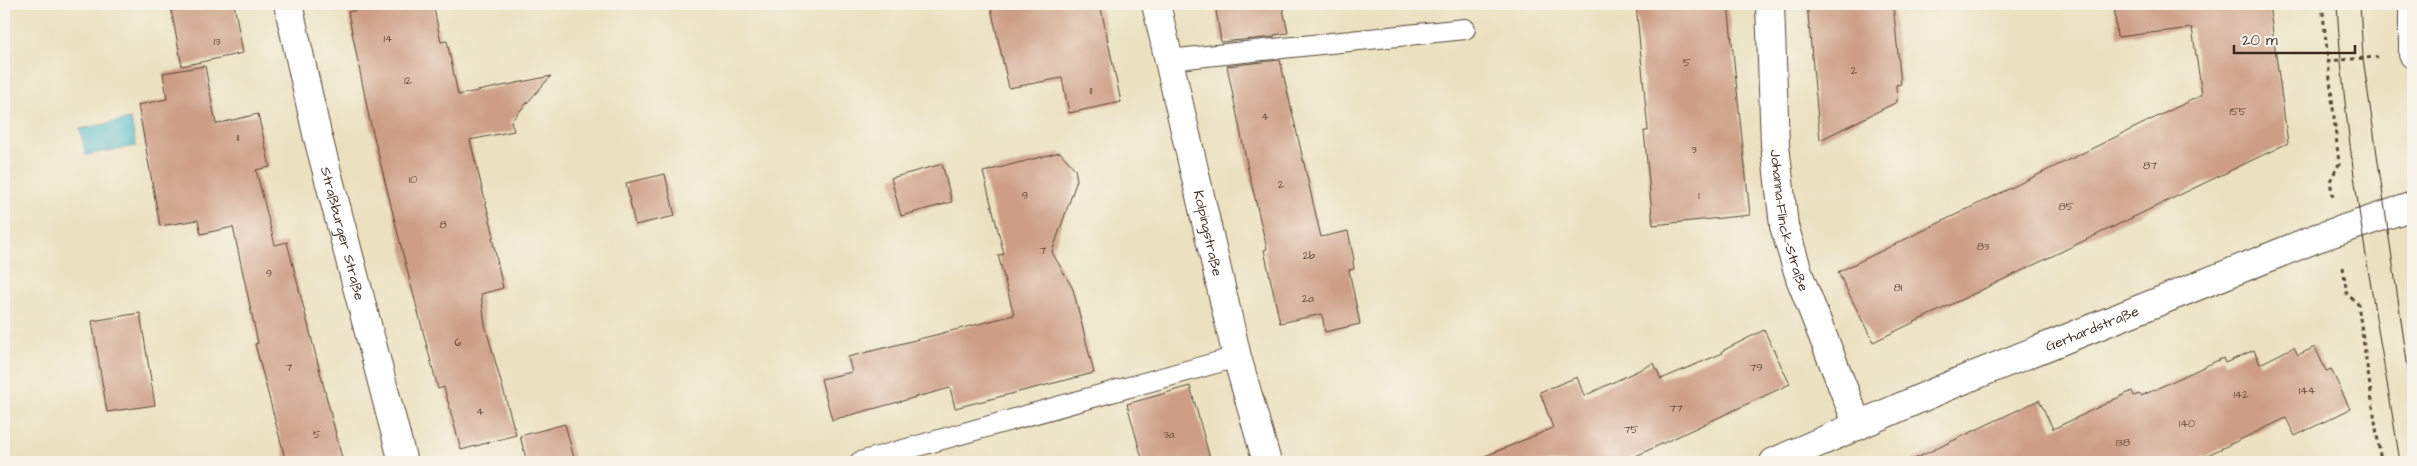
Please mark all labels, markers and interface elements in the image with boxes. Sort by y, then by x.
scale bar [2234,22,2356,54]
text: 20 m [2242,30,2278,51]
house number: 14 [384,31,393,46]
house number: 13 [213,34,221,49]
house number: 5 [1683,55,1691,70]
house number: 2 [1851,63,1858,78]
house number: 12 [404,73,413,88]
house number: 11 [1090,83,1093,98]
house number: 155 [2230,104,2247,119]
house number: 4 [1261,109,1269,124]
house number: 11 [237,130,240,145]
house number: 3 [1691,142,1697,157]
street label: Johanna-Flinck-Straße [1765,149,1813,295]
house number: 87 [2143,158,2157,173]
street label: Straßburger Straße [315,165,369,303]
house number: 10 [409,172,417,187]
house number: 2 [1278,177,1285,192]
house number: 9 [1022,188,1028,203]
street label: Kolpingstraße [1188,188,1227,279]
house number: 1 [1698,188,1700,203]
house number: 85 [2059,199,2074,214]
house number: 8 [439,217,447,232]
house number: 83 [1977,239,1990,254]
house number: 7 [1040,243,1047,258]
house number: 2b [1303,248,1315,263]
house number: 9 [266,266,272,281]
house number: 81 [1894,280,1903,295]
house number: 2a [1302,291,1314,306]
street label: Gerhardstraße [2043,301,2142,357]
house number: 6 [455,335,462,350]
house number: 7 [286,360,293,375]
house number: 79 [1749,360,1763,375]
house number: 144 [2299,383,2316,398]
house number: 142 [2233,387,2249,402]
house number: 77 [1669,401,1683,416]
house number: 4 [476,404,484,419]
house number: 140 [2179,416,2195,431]
house number: 75 [1624,422,1638,437]
house number: 5 [313,427,321,442]
house number: 3a [1163,427,1175,442]
house number: 138 [2116,435,2130,450]

